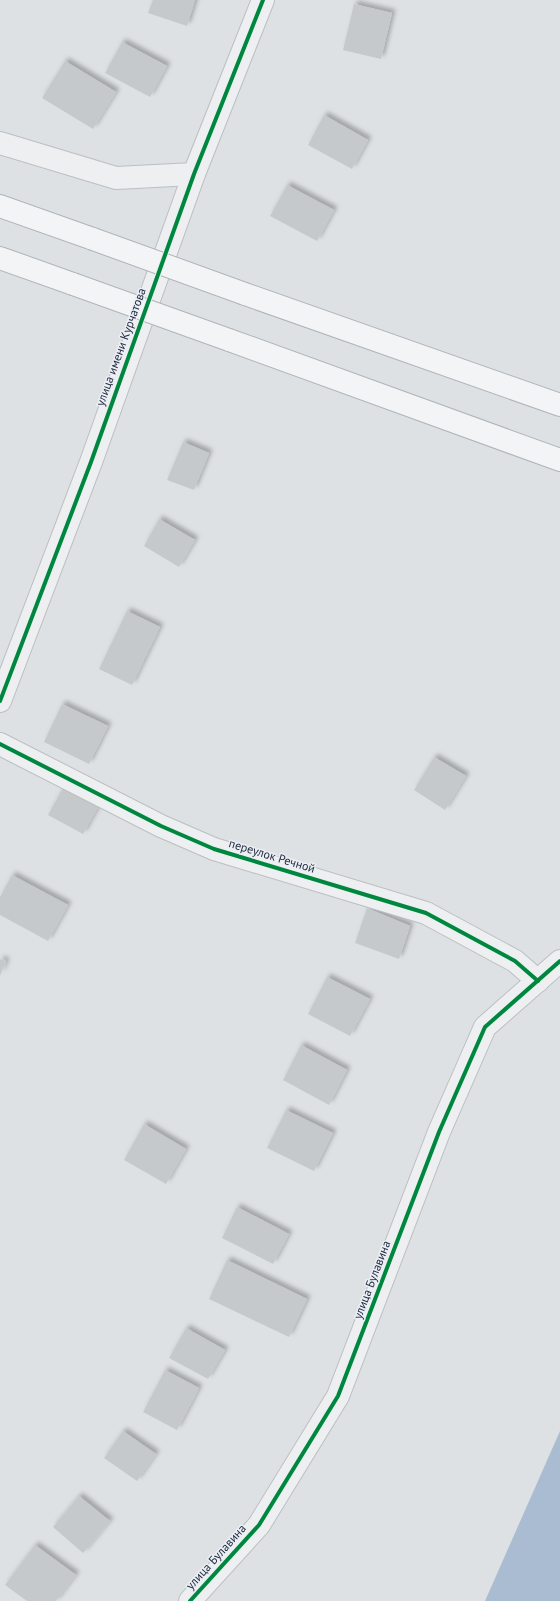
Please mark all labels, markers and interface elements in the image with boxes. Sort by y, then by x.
street label: улица имени Курчатова [92,286,149,408]
street label: переулок Речной [227,835,317,876]
street label: улица Булавина [350,1238,393,1321]
street label: улица Булавина [182,1521,249,1592]

